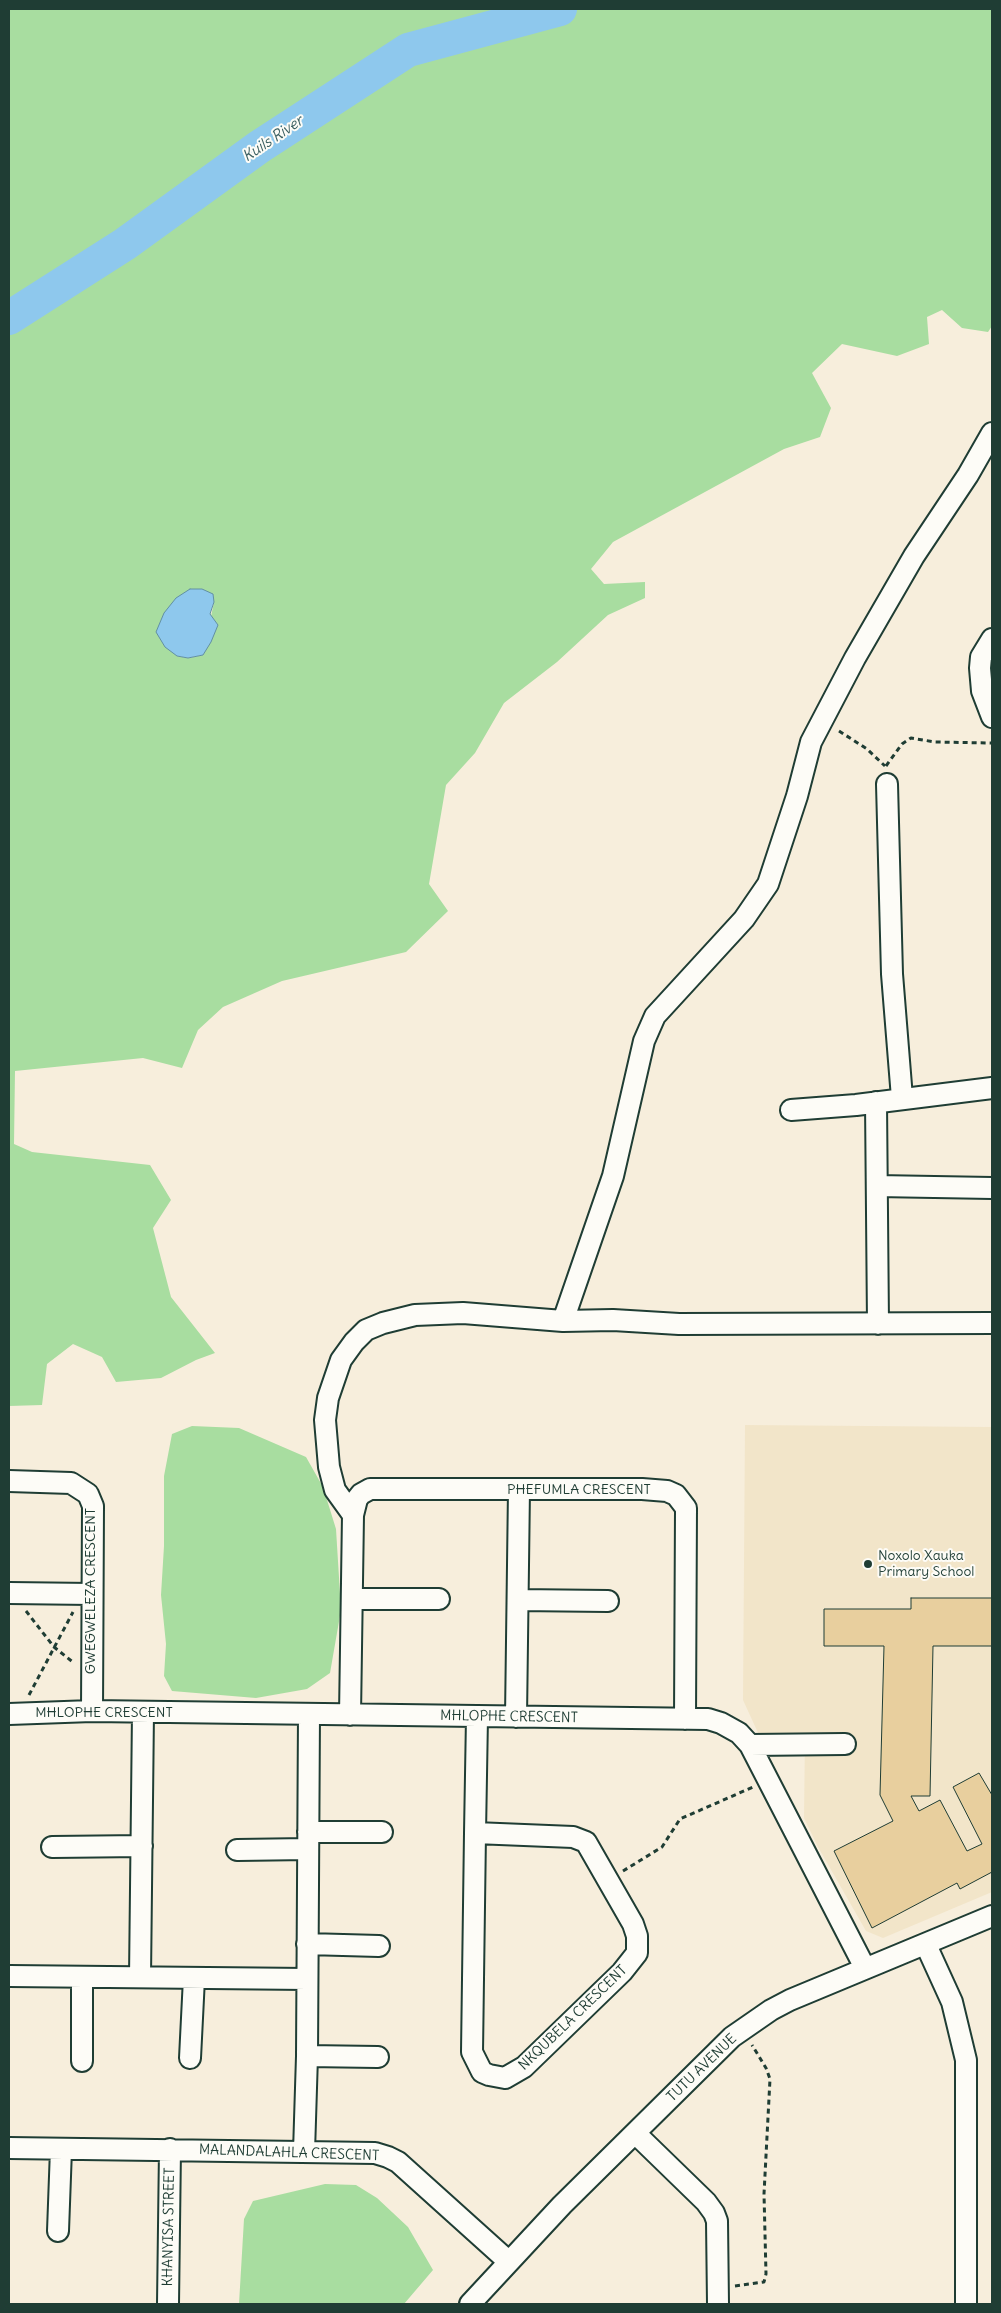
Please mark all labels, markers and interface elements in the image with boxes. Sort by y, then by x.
water label: Kuils River [239,112,307,166]
street label: PHEFUMLA CRESCENT [507,1482,651,1498]
street label: GWEGWELEZA CRESCENT [83,1508,99,1674]
place label: Noxolo Xauka Primary School [878,1548,974,1580]
marker: Noxolo Xauka Primary School [862,1558,874,1570]
street label: MHLOPHE CRESCENT [35,1705,173,1721]
street label: MHLOPHE CRESCENT [440,1707,578,1727]
street label: NKQUBELA CRESCENT [515,1962,631,2074]
street label: TUTU AVENUE [664,2031,740,2105]
street label: MALANDALAHLA CRESCENT [199,2141,379,2165]
street label: KHANYISA STREET [160,2167,178,2287]

